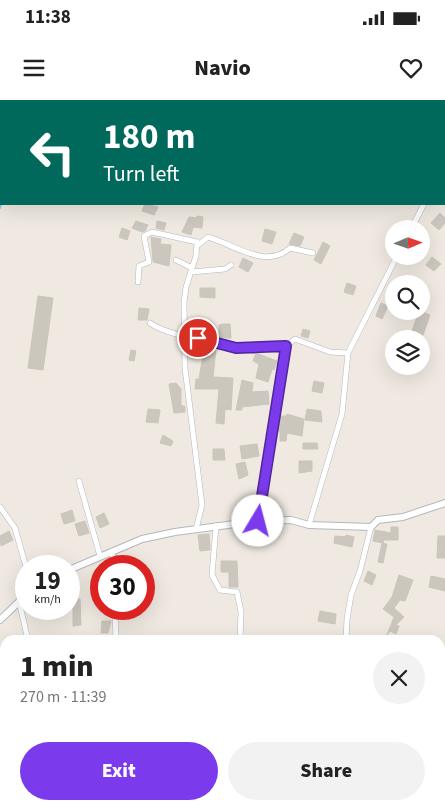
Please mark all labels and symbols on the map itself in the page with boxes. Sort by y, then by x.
north arrow [385,220,430,265]
pin [177,317,219,359]
position arrow [231,494,283,546]
speed limit sign: 30 [90,555,155,620]

